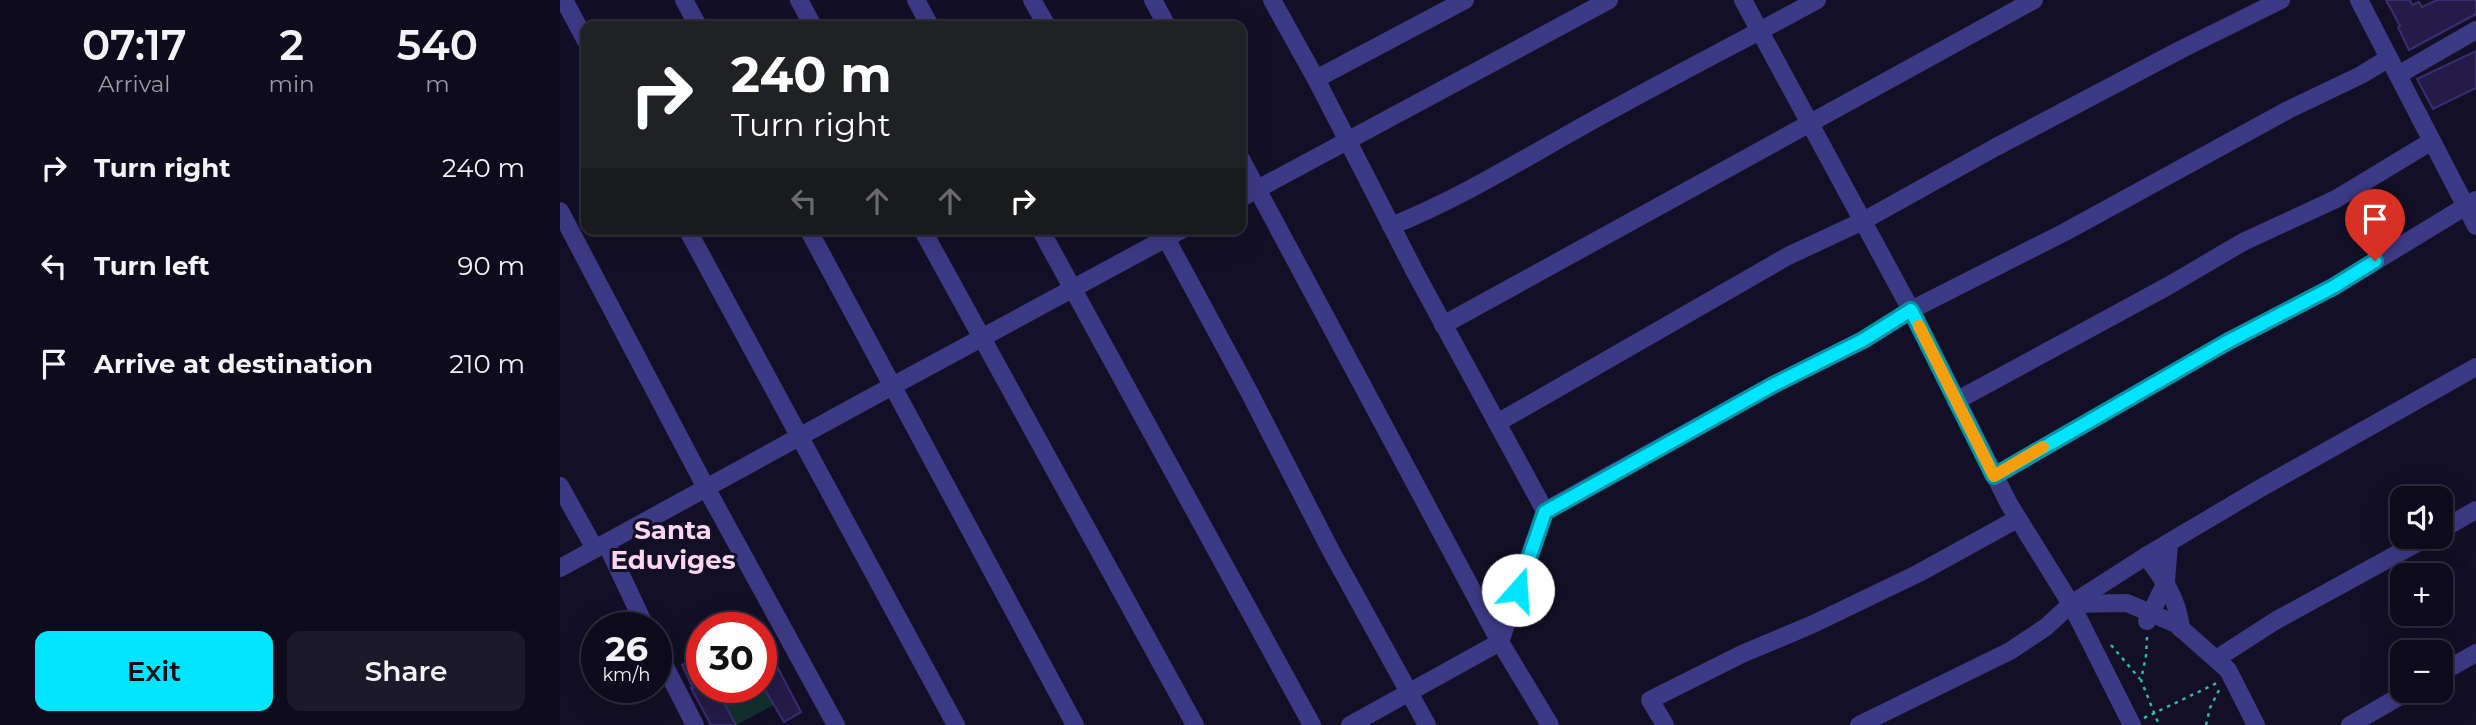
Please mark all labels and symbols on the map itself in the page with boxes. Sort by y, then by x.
pin [2345,189,2405,261]
district label: Santa Eduviges [611,514,736,576]
position arrow [1481,553,1555,627]
speed limit sign: 30 [686,612,777,703]

